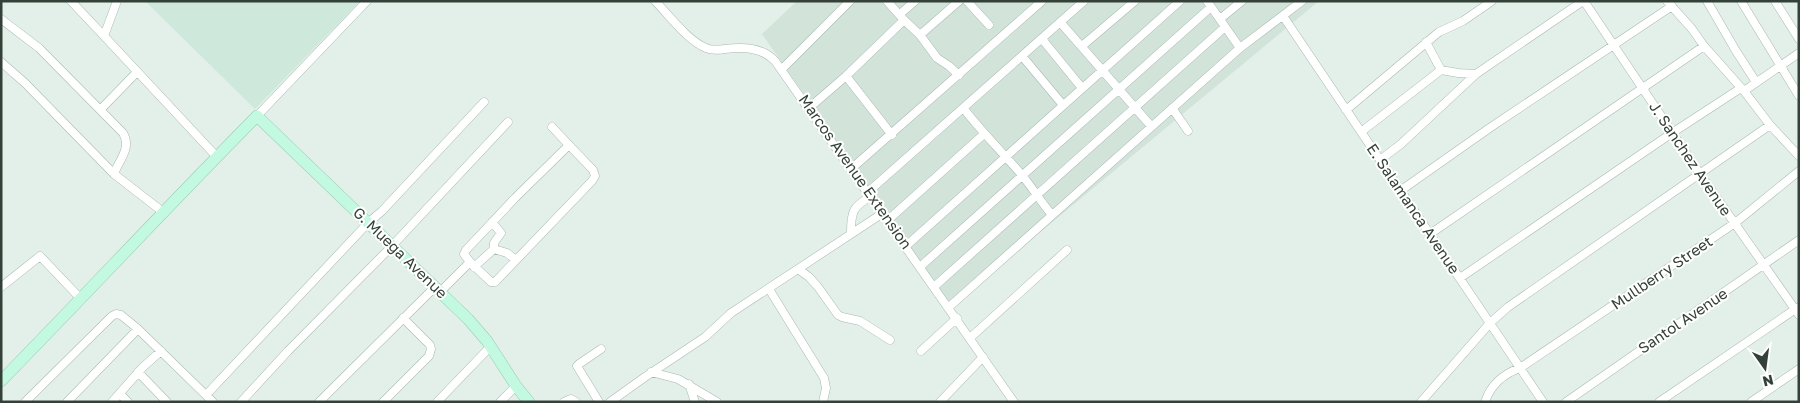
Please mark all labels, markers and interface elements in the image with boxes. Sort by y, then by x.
street label: Marcos Avenue Extension [796,91,916,252]
street label: J. Sanchez Avenue [1646,98,1736,219]
street label: E. Salamanca Avenue [1364,140,1464,277]
street label: G. Muega Avenue [350,203,452,302]
street label: Mullberry Street [1607,232,1715,313]
street label: Santol Avenue [1634,284,1731,357]
north arrow [1740,343,1790,393]
text: N [1761,372,1775,391]

